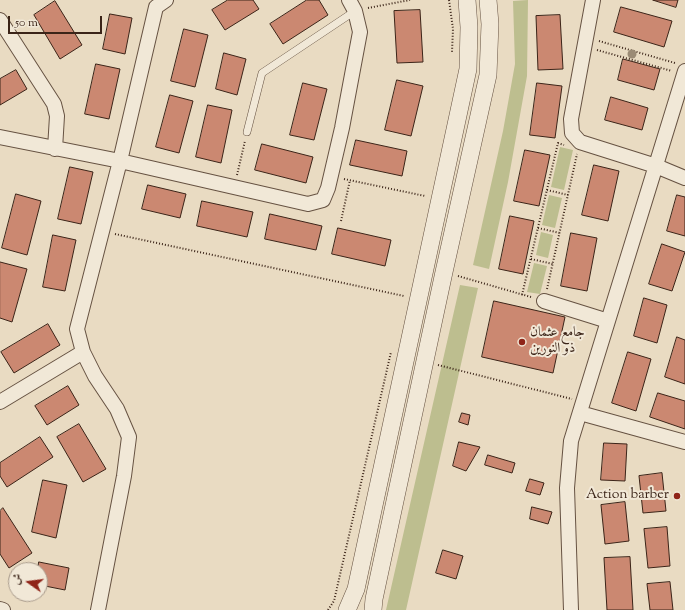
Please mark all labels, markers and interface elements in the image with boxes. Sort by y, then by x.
scale bar [10,8,104,34]
text: 50 m [15,14,38,32]
place label: جامع عثمان ذو النورين [530,326,585,358]
marker: جامع عثمان ذو النورين [517,337,527,347]
place label: Action barber [586,488,669,504]
marker: Action barber [672,491,682,501]
north arrow [8,562,48,602]
text: ش [8,572,26,587]

